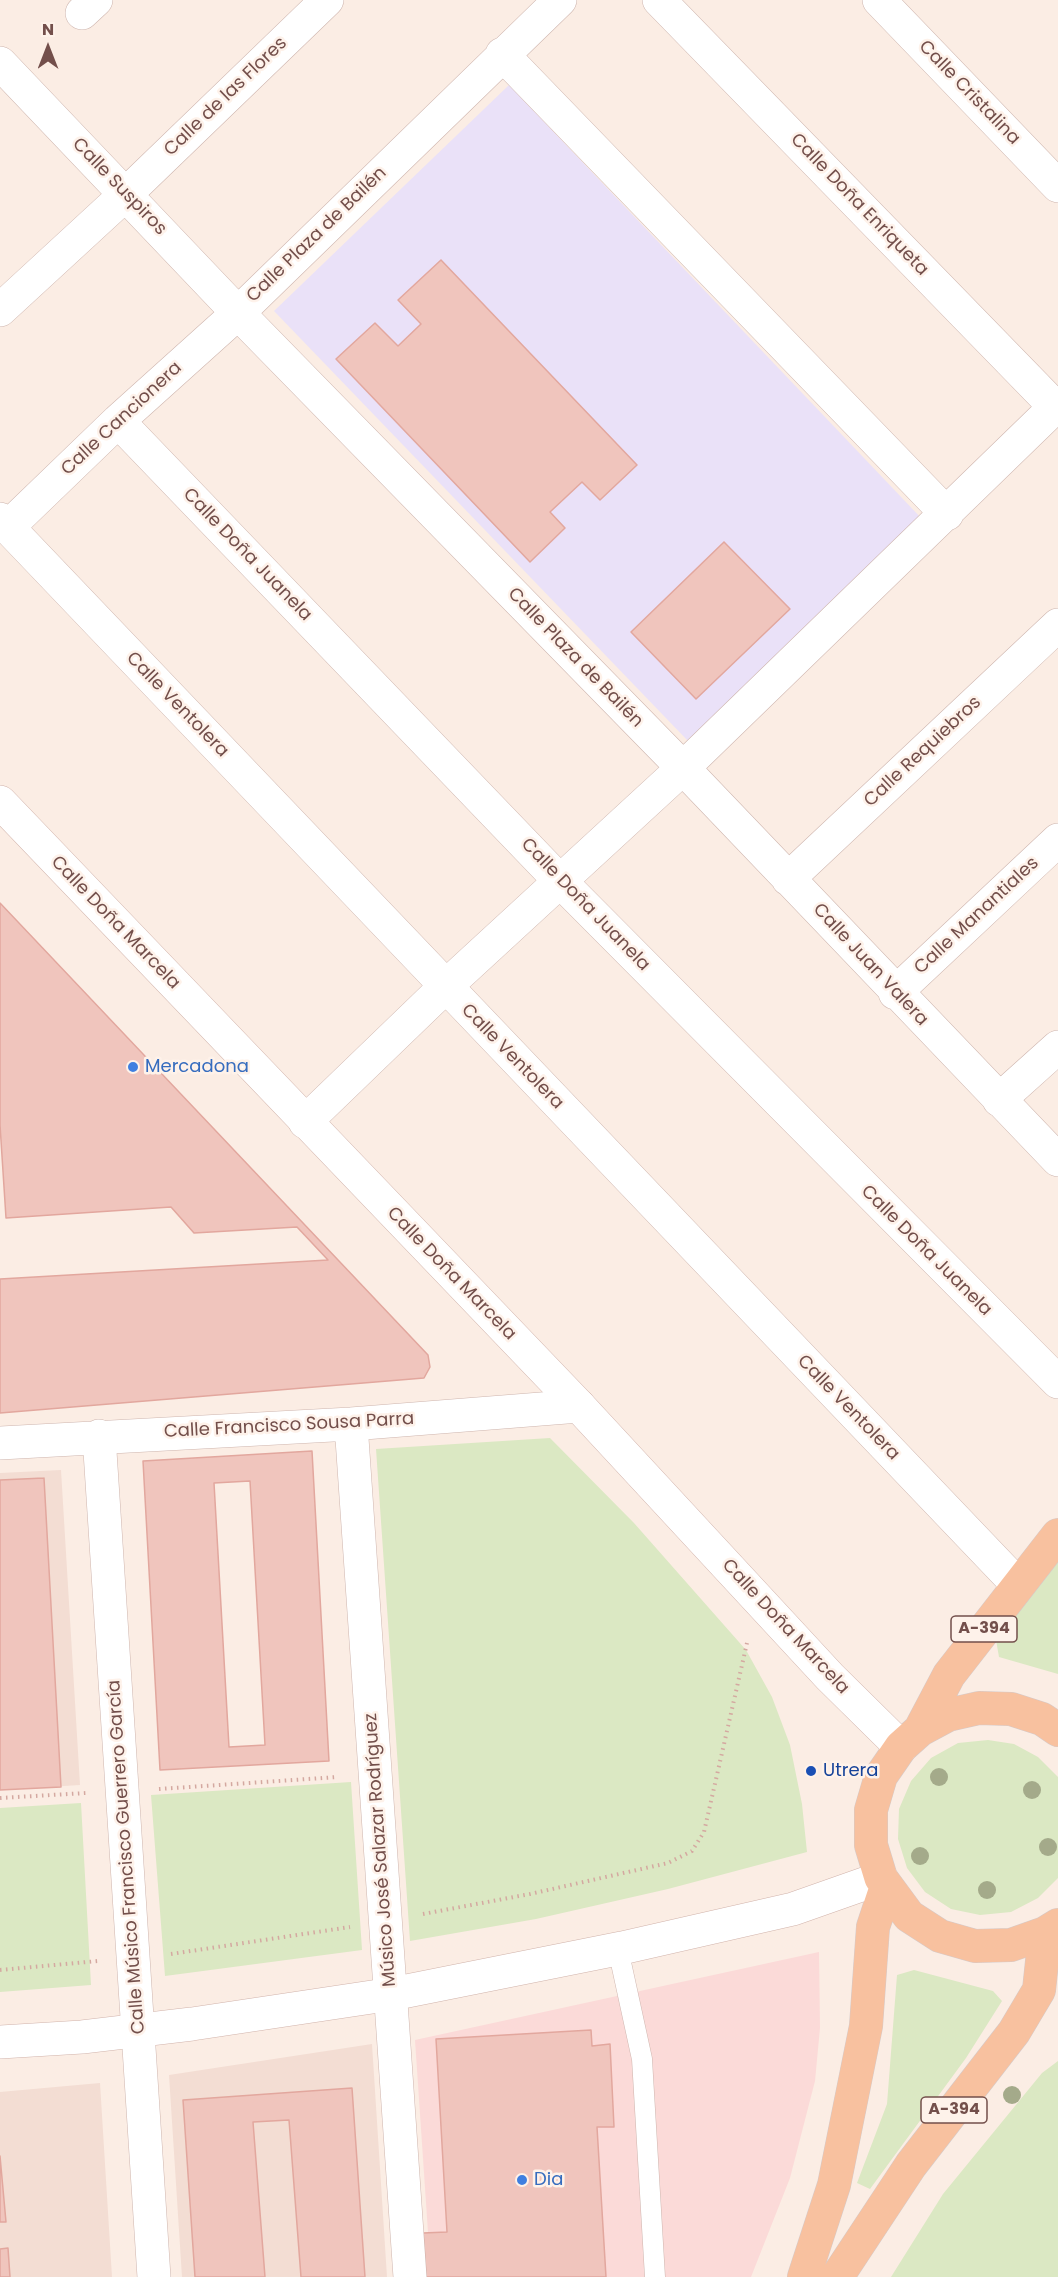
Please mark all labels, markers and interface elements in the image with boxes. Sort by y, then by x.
north arrow [18,18,78,78]
text: N [42,18,54,41]
street label: Calle de las Flores [160,33,292,161]
street label: Calle Cristalina [914,36,1024,150]
street label: Calle Doña Enriqueta [786,129,932,281]
street label: Calle Suspiros [67,134,171,240]
street label: Calle Plaza de Bailén [243,163,391,307]
street label: Calle Cancionera [57,358,187,480]
street label: Calle Doña Juanela [178,484,316,626]
street label: Calle Plaza de Bailén [503,584,647,732]
street label: Calle Ventolera [121,648,233,762]
street label: Calle Requiebros [860,692,986,812]
street label: Calle Doña Juanela [516,834,654,976]
street label: Calle Doña Marcela [46,852,184,994]
street label: Calle Manantiales [910,853,1044,979]
street label: Calle Juan Valera [808,899,932,1031]
street label: Calle Ventolera [456,1000,568,1114]
place label: Mercadona [145,1056,249,1078]
marker: Mercadona [126,1060,140,1074]
street label: Calle Doña Juanela [856,1181,996,1321]
street label: Calle Doña Marcela [382,1203,520,1345]
street label: Calle Ventolera [792,1351,904,1465]
street label: Calle Francisco Sousa Parra [163,1409,415,1443]
street label: Calle Doña Marcela [717,1555,853,1699]
road number: A-394 [951,1616,1017,1642]
street label: Calle Músico Francisco Guerrero García [104,1679,150,2035]
street label: Músico José Salazar Rodríguez [361,1712,401,1988]
place label: Utrera [823,1760,878,1782]
marker: Utrera [804,1764,818,1778]
road number: A-394 [921,2097,987,2123]
place label: Dia [534,2169,563,2191]
marker: Dia [515,2173,529,2187]

